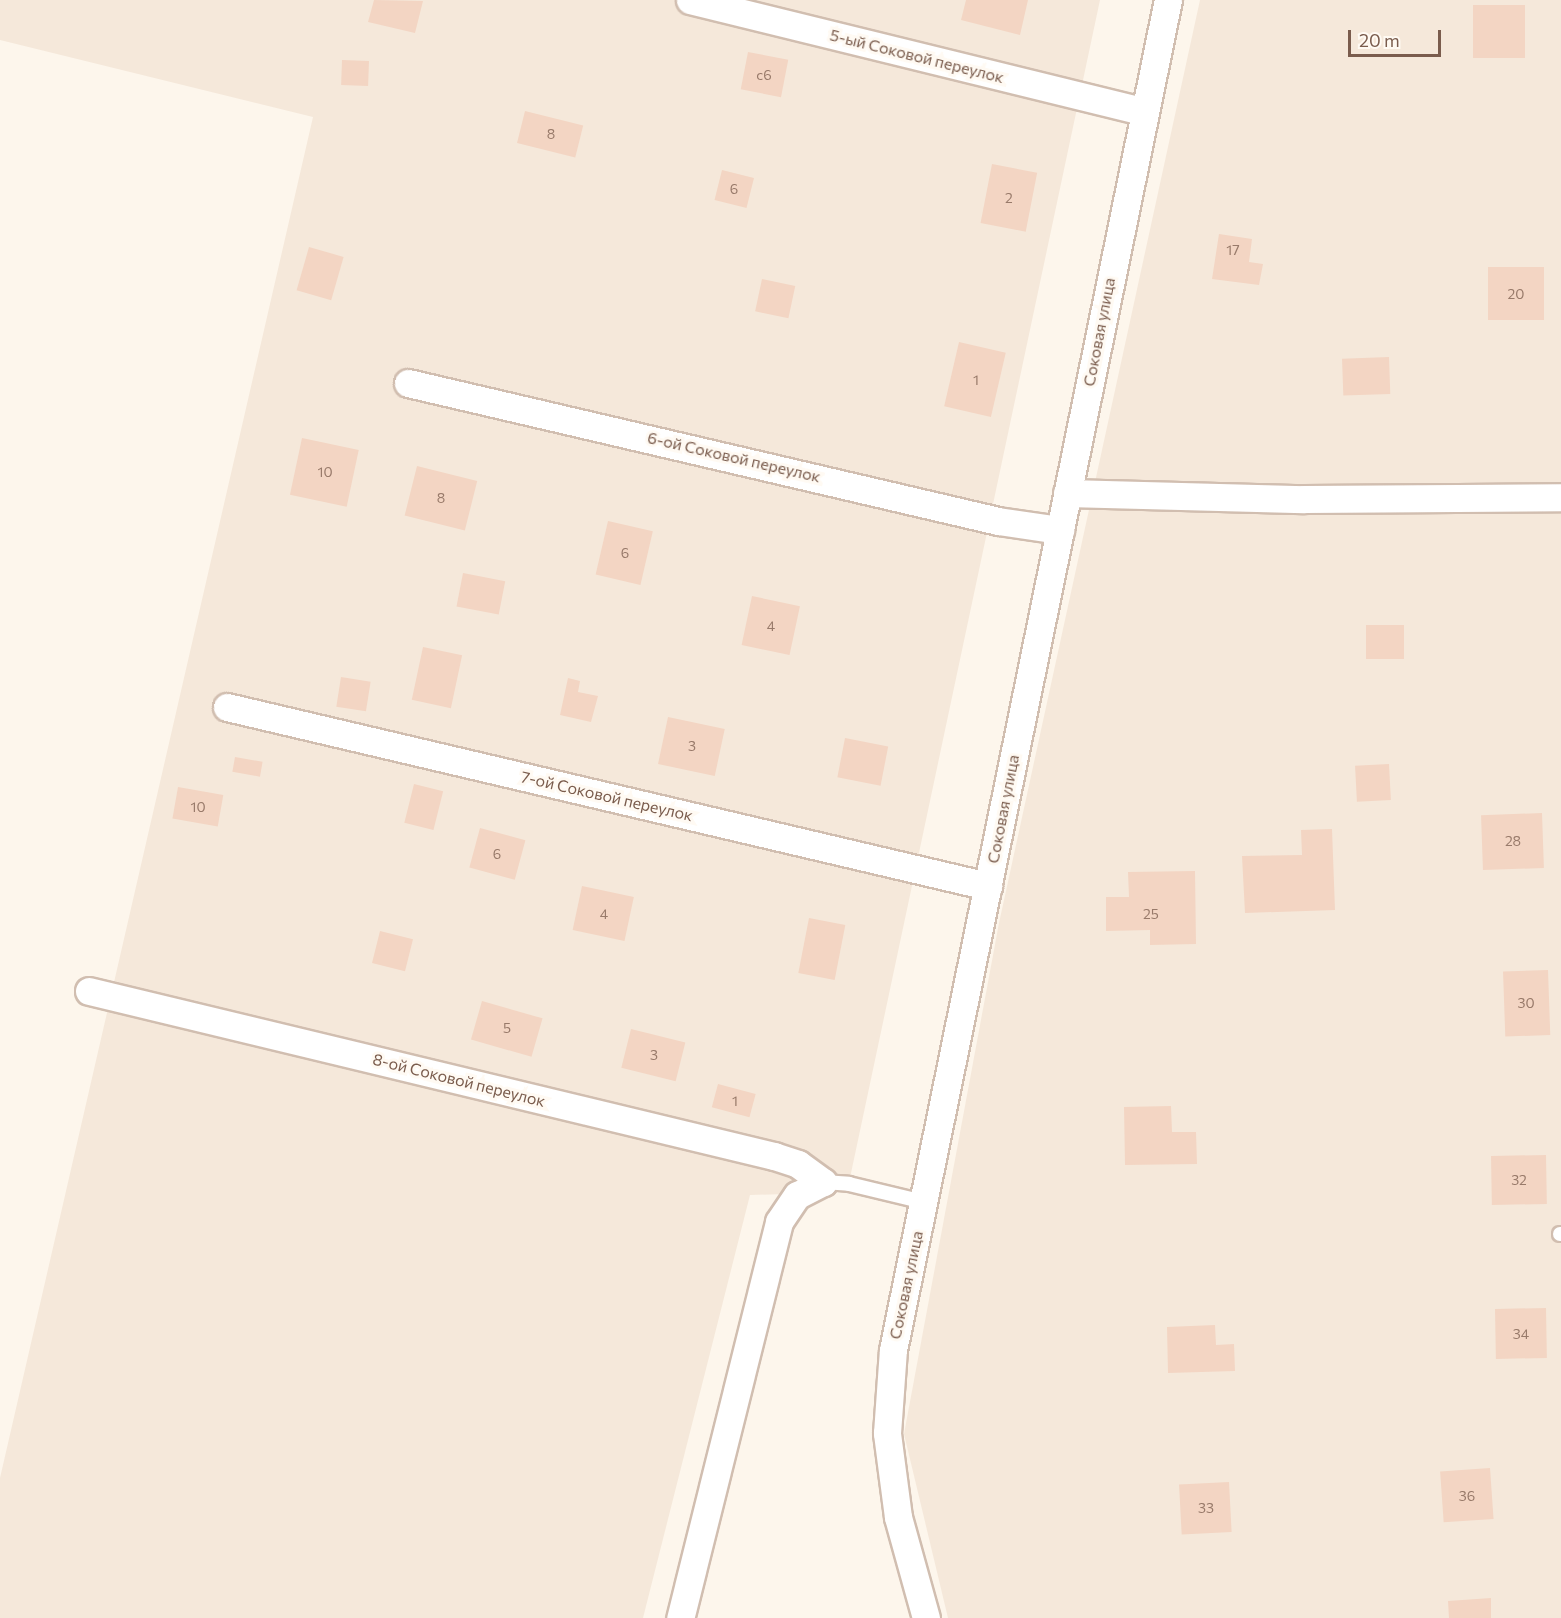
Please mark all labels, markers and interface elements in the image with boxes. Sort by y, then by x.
scale bar [1351,18,1444,56]
street label: 5-ый Соковой переулок [828,25,1006,87]
text: 20 m [1359,29,1400,51]
house number: с6 [756,67,772,83]
house number: 8 [547,126,555,142]
house number: 6 [730,181,738,197]
house number: 2 [1005,190,1013,206]
house number: 17 [1226,242,1240,258]
street label: Соковая улица [1079,276,1119,388]
house number: 20 [1508,286,1524,302]
house number: 1 [973,372,979,388]
street label: 6-ой Соковой переулок [646,428,822,486]
house number: 10 [317,464,333,480]
house number: 8 [437,490,445,506]
house number: 6 [621,545,629,561]
house number: 4 [767,618,775,634]
house number: 3 [688,738,696,754]
street label: Соковая улица [983,753,1023,865]
street label: 7-ой Соковой переулок [519,767,695,825]
house number: 10 [190,799,206,815]
house number: 28 [1505,833,1521,849]
house number: 6 [493,846,501,862]
house number: 4 [600,906,608,922]
house number: 25 [1143,906,1159,922]
house number: 30 [1517,995,1535,1011]
house number: 5 [503,1020,511,1036]
house number: 3 [650,1047,658,1063]
street label: 8-ой Соковой переулок [371,1049,547,1111]
house number: 1 [732,1093,738,1109]
house number: 32 [1511,1172,1527,1188]
street label: Соковая улица [885,1229,927,1341]
house number: 34 [1513,1326,1529,1342]
house number: 36 [1459,1488,1475,1504]
house number: 33 [1198,1500,1214,1516]

